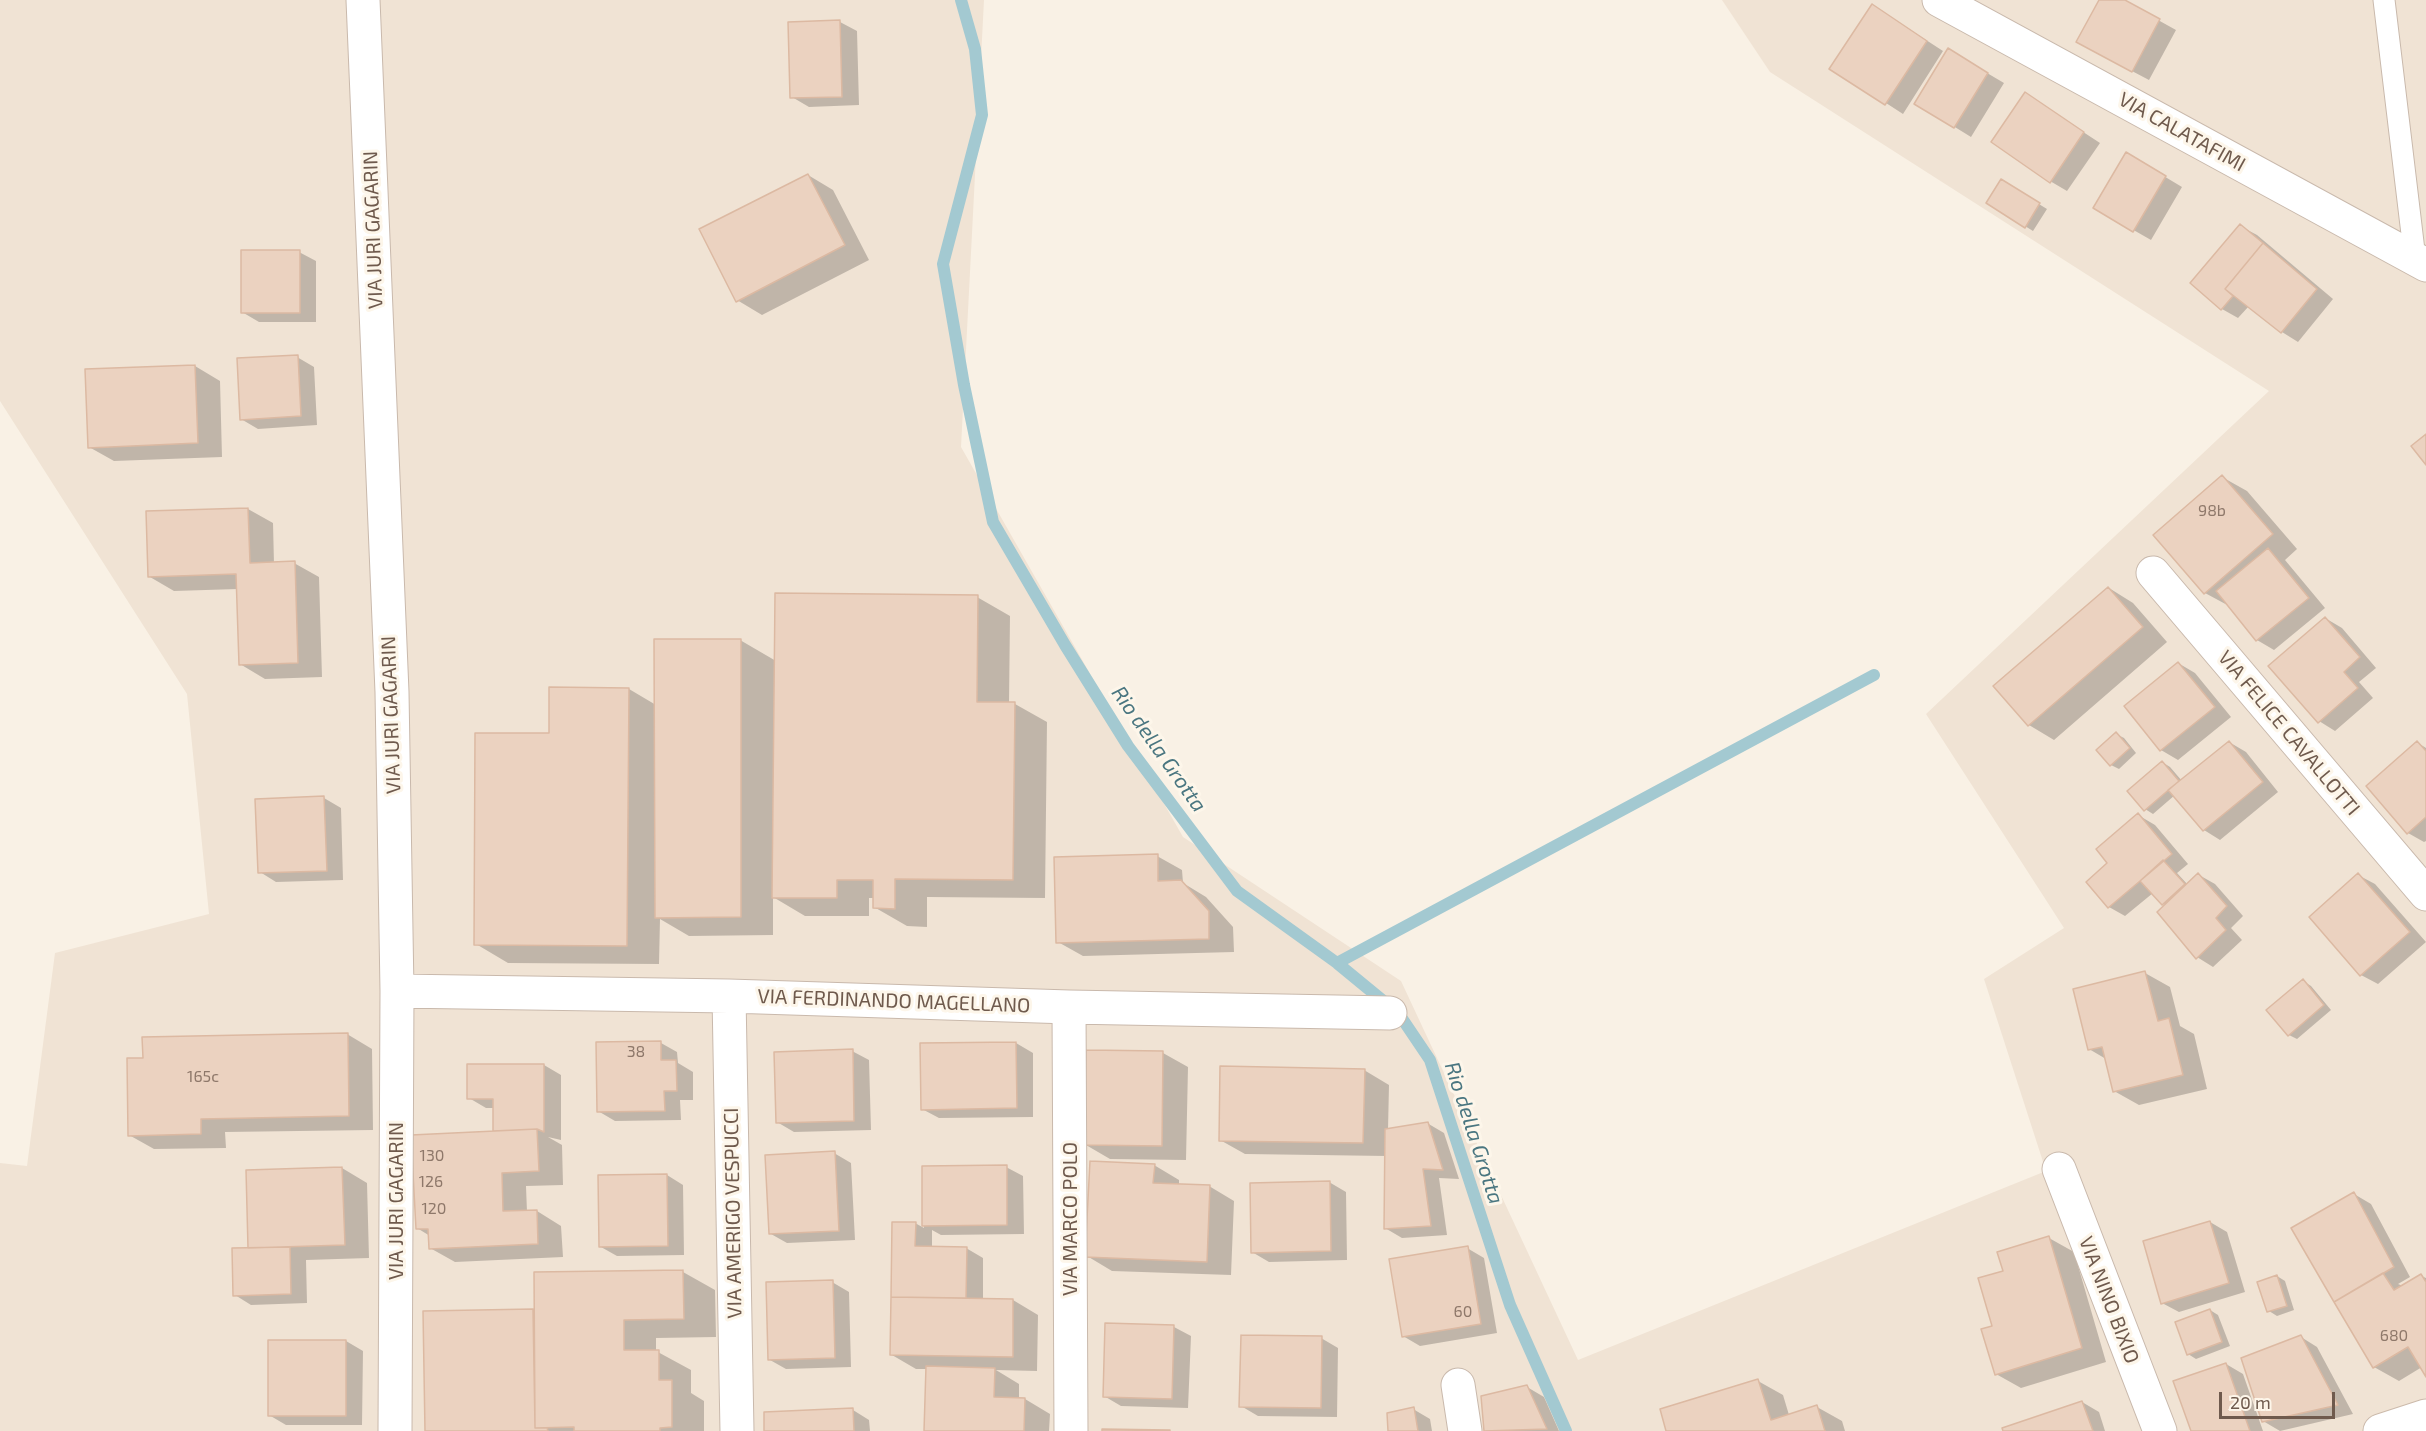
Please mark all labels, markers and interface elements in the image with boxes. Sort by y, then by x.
street label: VIA CALATAFIMI [2114,87,2250,177]
street label: VIA JURI GAGARIN [358,151,388,309]
house number: 98b [2198,501,2226,521]
street label: VIA JURI GAGARIN [376,636,406,794]
street label: VIA FELICE CAVALLOTTI [2213,646,2365,820]
water label: Rio della Grotta [1106,681,1212,817]
street label: VIA FERDINANDO MAGELLANO [757,984,1031,1018]
house number: 38 [627,1042,645,1062]
water label: Rio della Grotta [1439,1059,1509,1207]
house number: 165c [187,1067,219,1087]
street label: VIA AMERIGO VESPUCCI [719,1107,747,1319]
street label: VIA JURI GAGARIN [384,1122,408,1280]
street label: VIA MARCO POLO [1058,1142,1082,1296]
house number: 130 [420,1146,444,1166]
house number: 126 [419,1172,443,1192]
house number: 120 [421,1199,447,1219]
street label: VIA NINO BIXIO [2074,1233,2144,1367]
house number: 60 [1454,1302,1472,1322]
house number: 680 [2380,1326,2408,1346]
scale bar [2222,1380,2338,1418]
text: 20 m [2230,1391,2271,1413]

